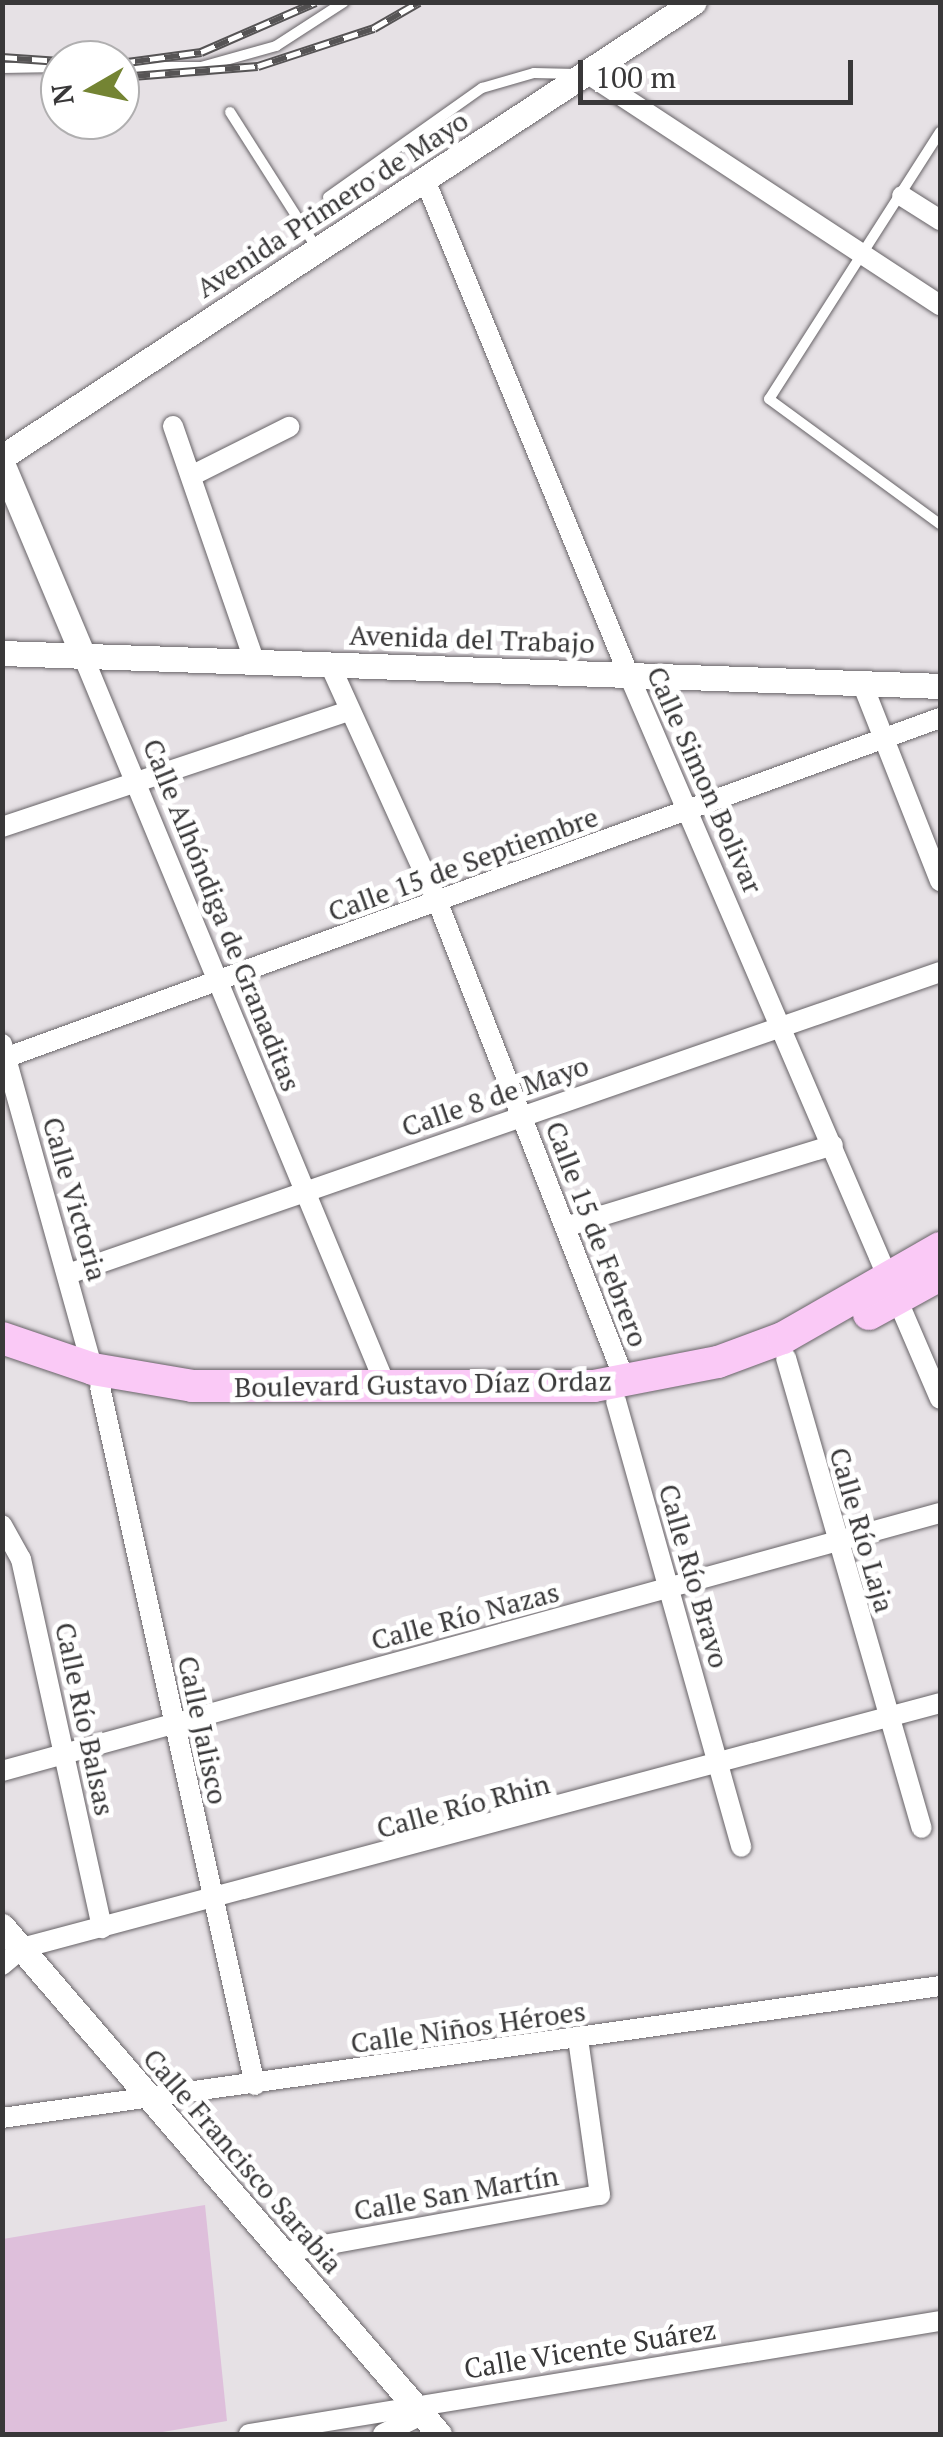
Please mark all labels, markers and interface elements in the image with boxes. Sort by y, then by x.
north arrow [40,40,140,140]
scale bar [583,40,858,102]
text: 100 m [595,57,676,97]
text: N [42,81,82,108]
street label: Avenida Primero de Mayo [190,103,474,305]
street label: Avenida del Trabajo [349,618,595,660]
street label: Calle Simon Bolivar [640,661,770,899]
street label: Calle Alhóndiga de Granaditas [136,734,308,1096]
street label: Calle 15 de Septiembre [323,800,603,928]
street label: Calle 8 de Mayo [397,1048,593,1144]
street label: Calle Victoria [35,1113,115,1285]
street label: Calle 15 de Febrero [539,1117,655,1351]
street label: Boulevard Gustavo Díaz Ordaz [234,1364,612,1404]
street label: Calle Río Laja [822,1444,902,1616]
street label: Calle Río Bravo [652,1480,736,1672]
street label: Calle Río Nazas [367,1575,563,1657]
street label: Calle Río Balsas [48,1619,122,1819]
street label: Calle Jalisco [171,1653,235,1807]
street label: Calle Río Rhin [373,1767,553,1845]
street label: Calle Niños Héroes [348,1994,588,2060]
street label: Calle Francisco Sarabia [136,2042,350,2280]
street label: Calle San Martín [351,2158,561,2228]
street label: Calle Vicente Suárez [461,2312,719,2386]

